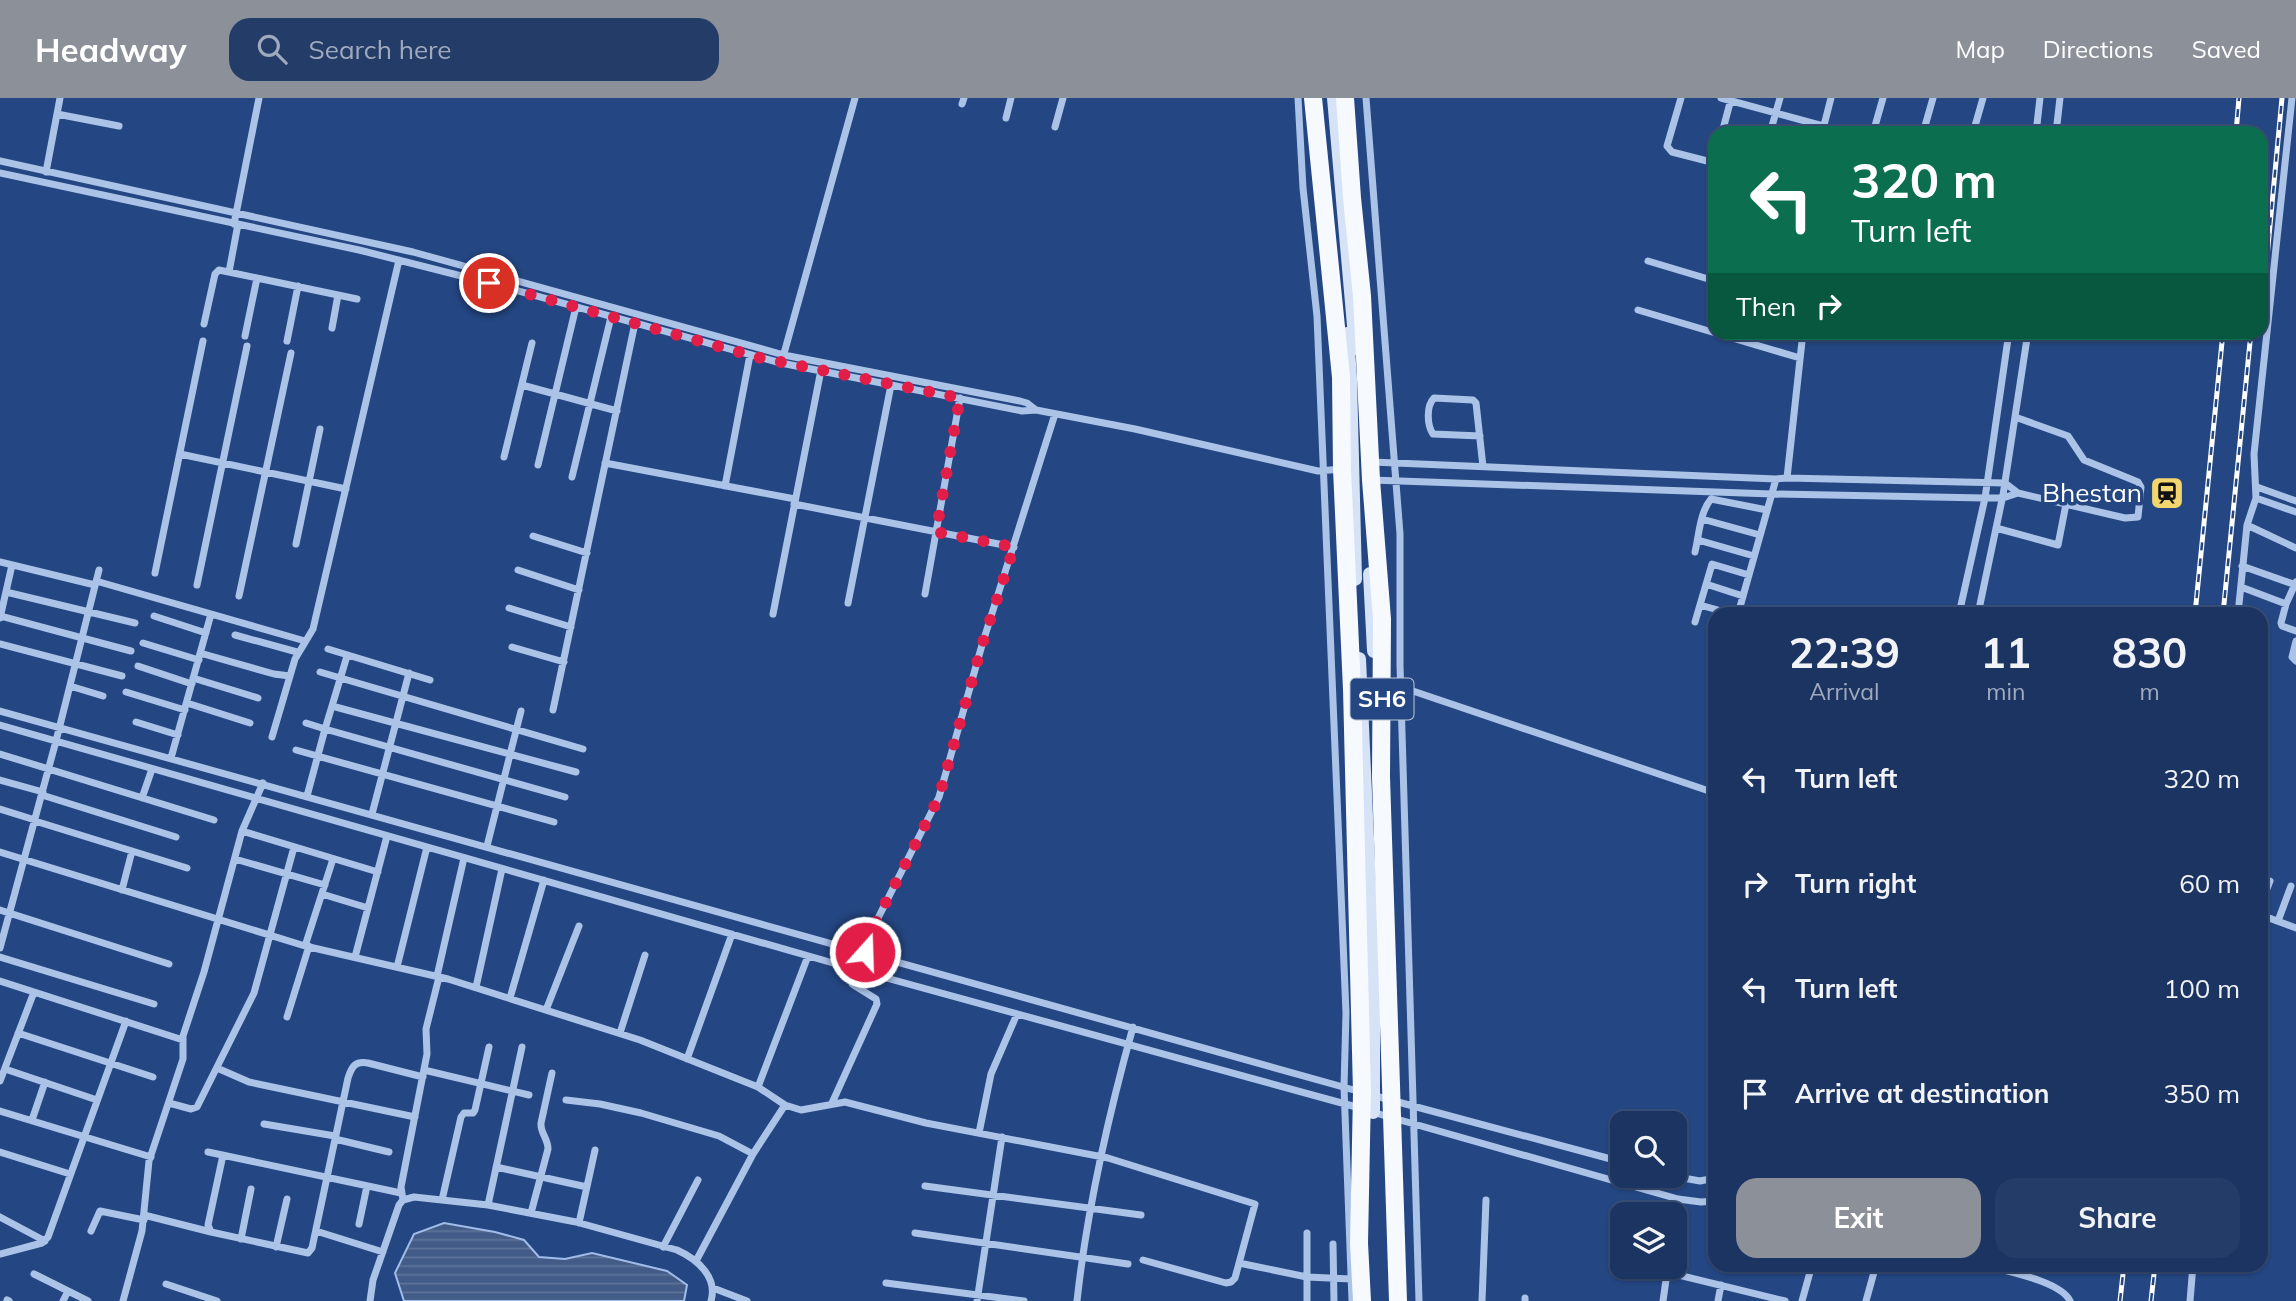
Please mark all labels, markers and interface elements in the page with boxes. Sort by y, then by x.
search box [229,18,719,81]
text: Headway [35,29,187,70]
icon: search [253,30,291,68]
text: Search here [309,33,451,66]
text: Map [1955,34,2005,64]
text: Directions [2043,34,2154,64]
text: Saved [2192,34,2261,64]
text: 320 m [1851,149,1997,210]
icon: left [1736,154,1827,245]
text: Turn left [1851,210,1971,250]
pin [459,253,519,313]
icon: arrive [470,264,508,302]
icon: right [1810,287,1848,325]
text: Then [1736,290,1796,323]
station icon: Bhestan [2148,474,2186,512]
place label: Bhestan [2042,476,2142,509]
text: 22:39 [1789,626,1900,679]
text: 11 [1981,626,2031,679]
text: 830 [2112,626,2187,679]
text: Arrival [1809,677,1879,706]
text: min [1986,677,2025,706]
text: m [2139,677,2160,706]
road number: SH6 [1350,678,1414,720]
icon: left [1736,760,1774,798]
text: Turn left [1795,762,1897,795]
text: 320 m [2164,762,2240,795]
icon: right [1736,865,1774,903]
text: Turn right [1795,867,1916,900]
text: 60 m [2179,867,2240,900]
position arrow [828,915,902,989]
icon: left [1736,970,1774,1008]
text: Turn left [1795,972,1897,1005]
text: 100 m [2164,972,2240,1005]
icon: arrive [1736,1075,1774,1113]
text: Arrive at destination [1795,1077,2050,1110]
text: 350 m [2164,1077,2240,1110]
map controls [1610,1111,1687,1279]
button: search [1610,1111,1687,1188]
button: Exit [1736,1178,1981,1258]
button: Share [1995,1178,2240,1258]
button: layers [1610,1202,1687,1279]

